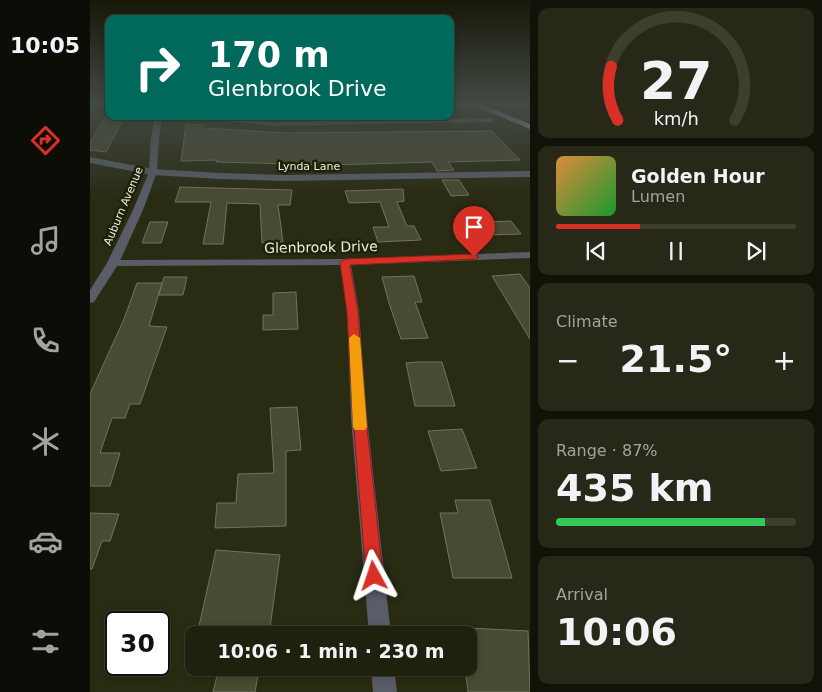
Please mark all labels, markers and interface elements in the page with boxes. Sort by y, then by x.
text: 10:05 [10,33,80,58]
icon: right [125,35,190,100]
text: 170 m [208,35,330,75]
text: 27 [640,51,712,111]
text: Glenbrook Drive [208,76,386,101]
text: km/h [653,108,699,129]
icon: directions [28,123,63,158]
street label: Lynda Lane [278,160,340,173]
street label: Auburn Avenue [101,165,146,247]
text: Golden Hour [631,165,765,187]
text: Lumen [631,187,685,206]
pin [453,206,495,257]
icon: arrive [460,213,488,241]
icon: music [28,223,63,258]
icon: previous [582,237,610,265]
icon: pause [662,237,690,265]
icon: next [742,237,770,265]
street label: Glenbrook Drive [264,238,378,256]
text: Climate [556,312,618,331]
icon: phone [28,323,63,358]
text: 21.5° [620,337,732,381]
text: − [556,344,579,377]
text: + [773,344,796,377]
icon: climate [28,424,63,459]
text: Range · 87% [556,441,658,460]
text: 435 km [556,466,713,510]
icon: car [28,524,63,559]
position arrow [347,549,399,601]
text: Arrival [556,585,608,604]
text: 10:06 [556,610,677,654]
speed limit sign: 30 [105,611,170,676]
icon: filters [28,624,63,659]
text: 10:06 · 1 min · 230 m [217,640,445,662]

